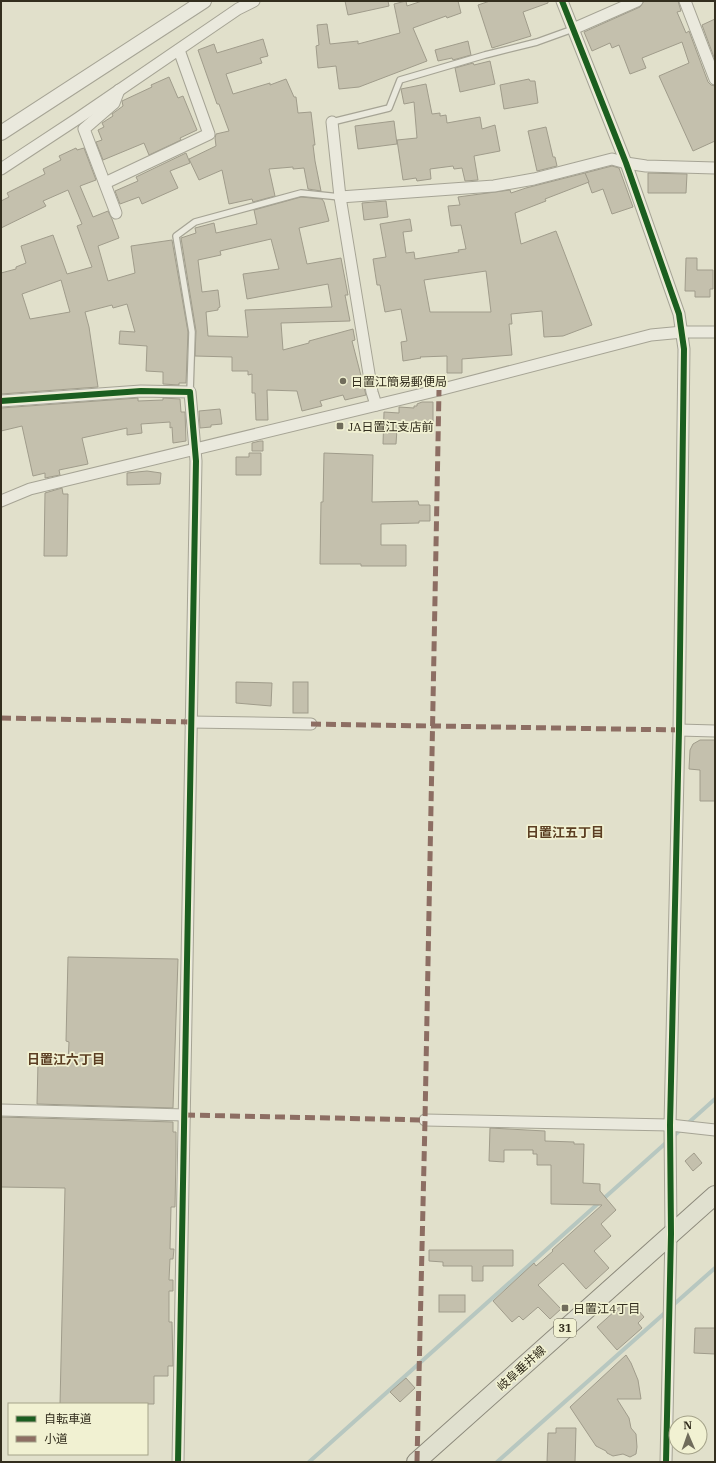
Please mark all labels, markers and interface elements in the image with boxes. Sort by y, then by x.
place label: 日置江簡易郵便局 [351,374,447,389]
marker: 日置江簡易郵便局 [338,376,348,386]
place label: JA日置江支店前 [348,419,433,434]
marker: JA日置江支店前 [335,421,345,431]
district label: 日置江五丁目 [526,824,604,841]
district label: 日置江六丁目 [27,1051,105,1068]
place label: 日置江4丁目 [573,1301,640,1316]
marker: 日置江4丁目 [560,1303,570,1313]
road number: 31 [554,1319,576,1337]
street label: 岐阜垂井線 [494,1342,548,1394]
legend [8,1403,148,1455]
text: 自転車道 [44,1411,92,1426]
north arrow [668,1415,708,1455]
text: N [683,1418,693,1432]
text: 小道 [44,1431,68,1446]

